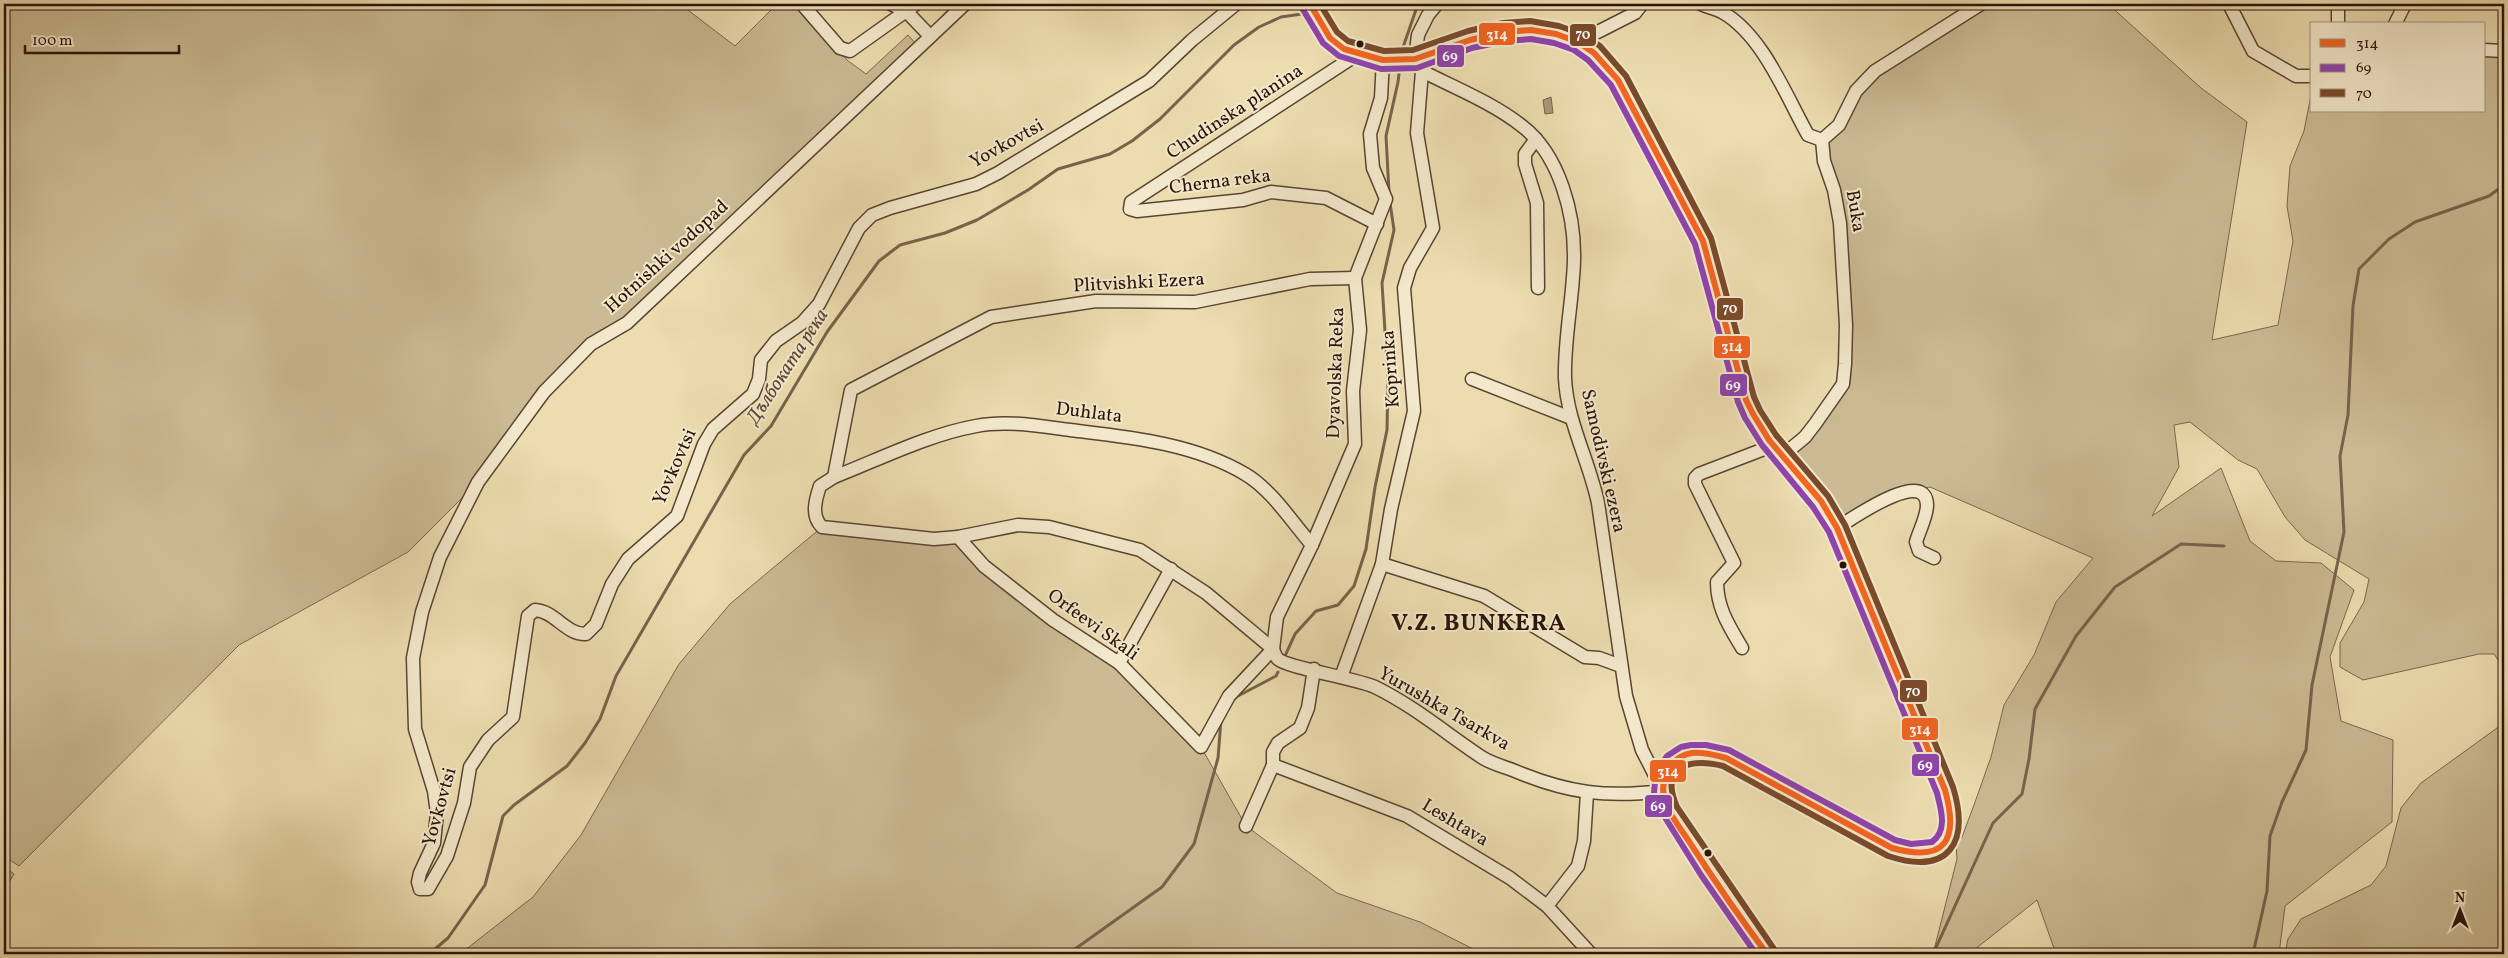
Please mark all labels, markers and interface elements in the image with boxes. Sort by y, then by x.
scale bar [25,22,179,54]
line badge: 314 [1478,22,1516,46]
legend [2310,22,2486,112]
line badge: 70 [1569,23,1597,47]
text: 314 [1486,26,1508,45]
text: 70 [1576,26,1591,45]
text: 100 m [32,31,72,52]
text: 314 [2356,34,2379,55]
unlabelled marker [1355,39,1365,49]
line badge: 69 [1436,44,1465,68]
text: 69 [1442,48,1458,67]
street label: Chudinska planina [1162,58,1308,166]
text: 69 [2356,58,2372,79]
text: 70 [2356,84,2372,105]
street label: Yovkovtsi [965,113,1049,175]
street label: Cherna reka [1168,163,1272,201]
street label: Buka [1839,188,1871,234]
street label: Hotnishki vodopad [599,194,735,320]
street label: Plitvishki Ezera [1073,267,1205,299]
line badge: 70 [1716,297,1744,321]
text: 70 [1723,300,1738,319]
water label: Дълбоката река [739,304,836,432]
street label: Dyavolska Reka [1321,307,1351,439]
street label: Koprinka [1375,329,1407,409]
line badge: 314 [1713,335,1751,359]
text: 314 [1721,338,1743,357]
line badge: 69 [1719,373,1748,397]
text: 69 [1725,377,1741,396]
street label: Samodivski ezera [1574,387,1632,535]
street label: Duhlata [1054,396,1124,430]
street label: Yovkovtsi [647,425,703,509]
unlabelled marker [1838,560,1848,570]
street label: Orfeevi Skali [1042,583,1144,667]
district label: V.Z. BUNKERA [1391,607,1567,641]
street label: Yurushka Tsarkva [1373,661,1515,757]
line badge: 70 [1899,679,1928,703]
text: 70 [1906,683,1921,702]
line badge: 314 [1901,717,1939,741]
text: 314 [1909,721,1931,740]
line badge: 69 [1911,753,1940,777]
text: 69 [1917,757,1933,776]
line badge: 314 [1649,759,1687,783]
text: 314 [1657,763,1679,782]
street label: Yovkovtsi [416,764,464,849]
street label: Leshtava [1417,793,1493,853]
line badge: 69 [1644,794,1673,818]
text: 69 [1650,798,1666,817]
unlabelled marker [1703,848,1713,858]
north arrow [2436,886,2486,936]
text: N [2455,889,2465,908]

